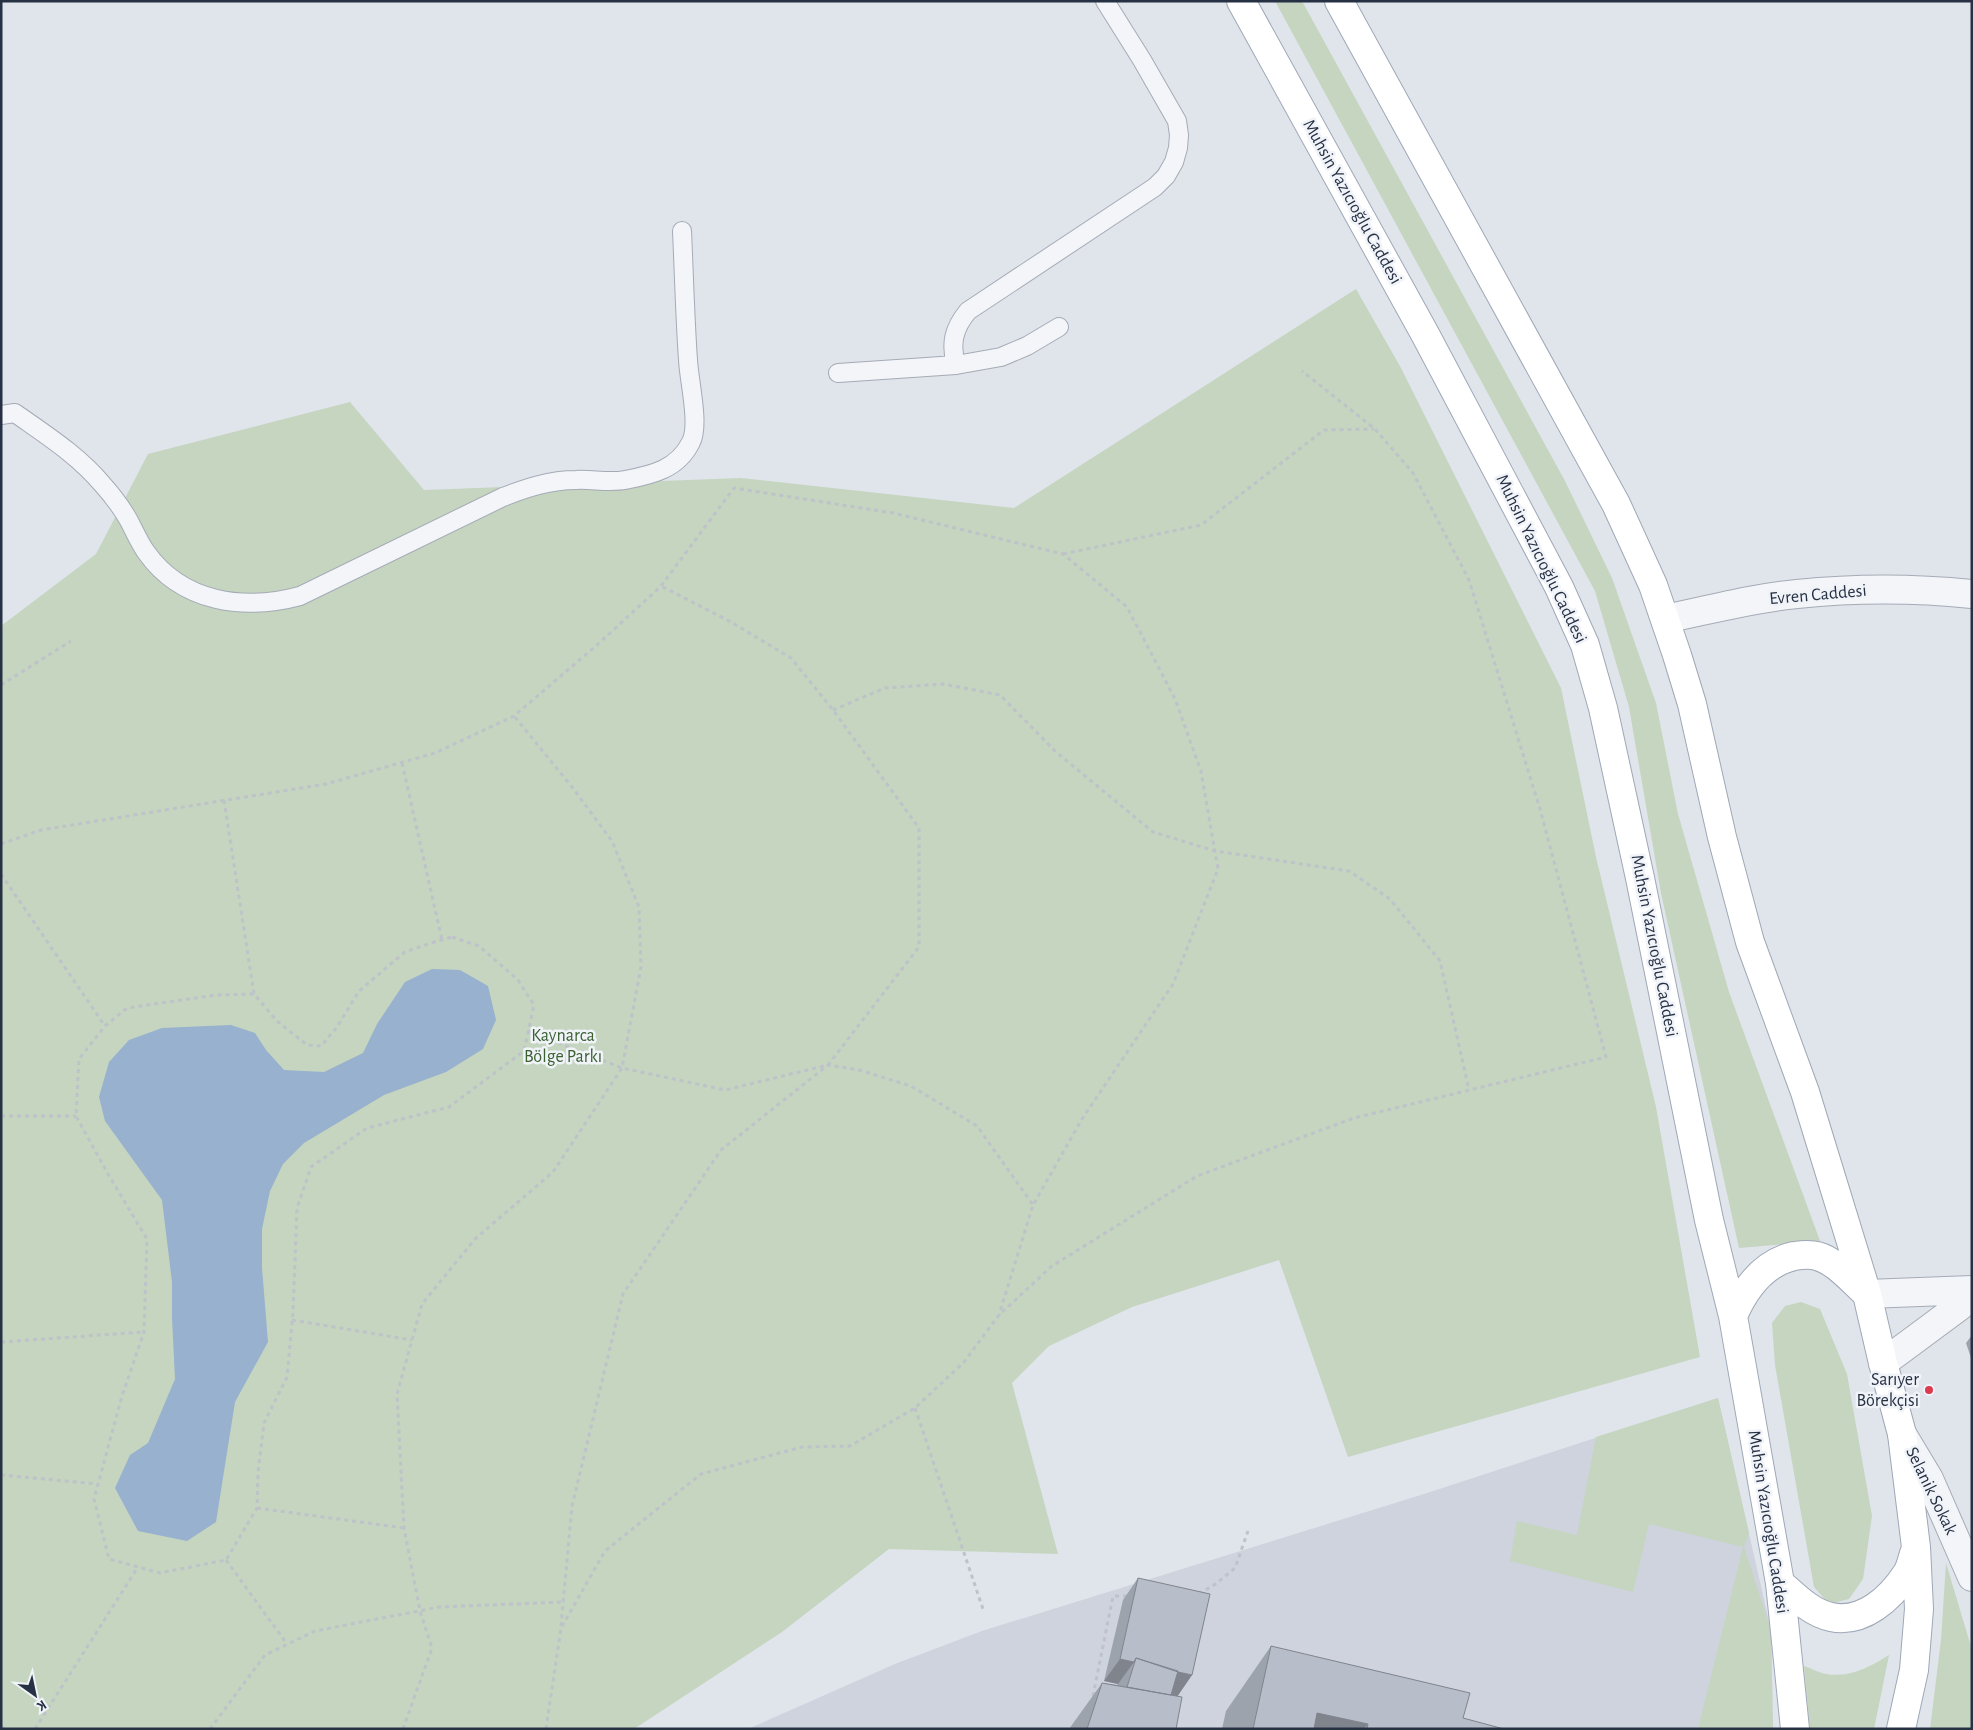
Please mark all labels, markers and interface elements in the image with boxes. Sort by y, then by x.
street label: Muhsin Yazıcıoğlu Caddesi [1299,117,1405,287]
street label: Muhsin Yazıcıoğlu Caddesi [1492,472,1590,646]
street label: Evren Caddesi [1769,582,1867,608]
street label: Muhsin Yazıcıoğlu Caddesi [1627,853,1681,1039]
park label: Kaynarca Bölge Parkı [524,1027,602,1066]
place label: Sarıyer Börekçisi [1857,1371,1919,1410]
marker: Sarıyer Börekçisi [1923,1384,1935,1396]
street label: Muhsin Yazıcıoğlu Caddesi [1745,1429,1791,1615]
street label: Selanik Sokak [1902,1444,1960,1538]
north arrow [10,1670,60,1720]
text: K [34,1697,49,1714]

